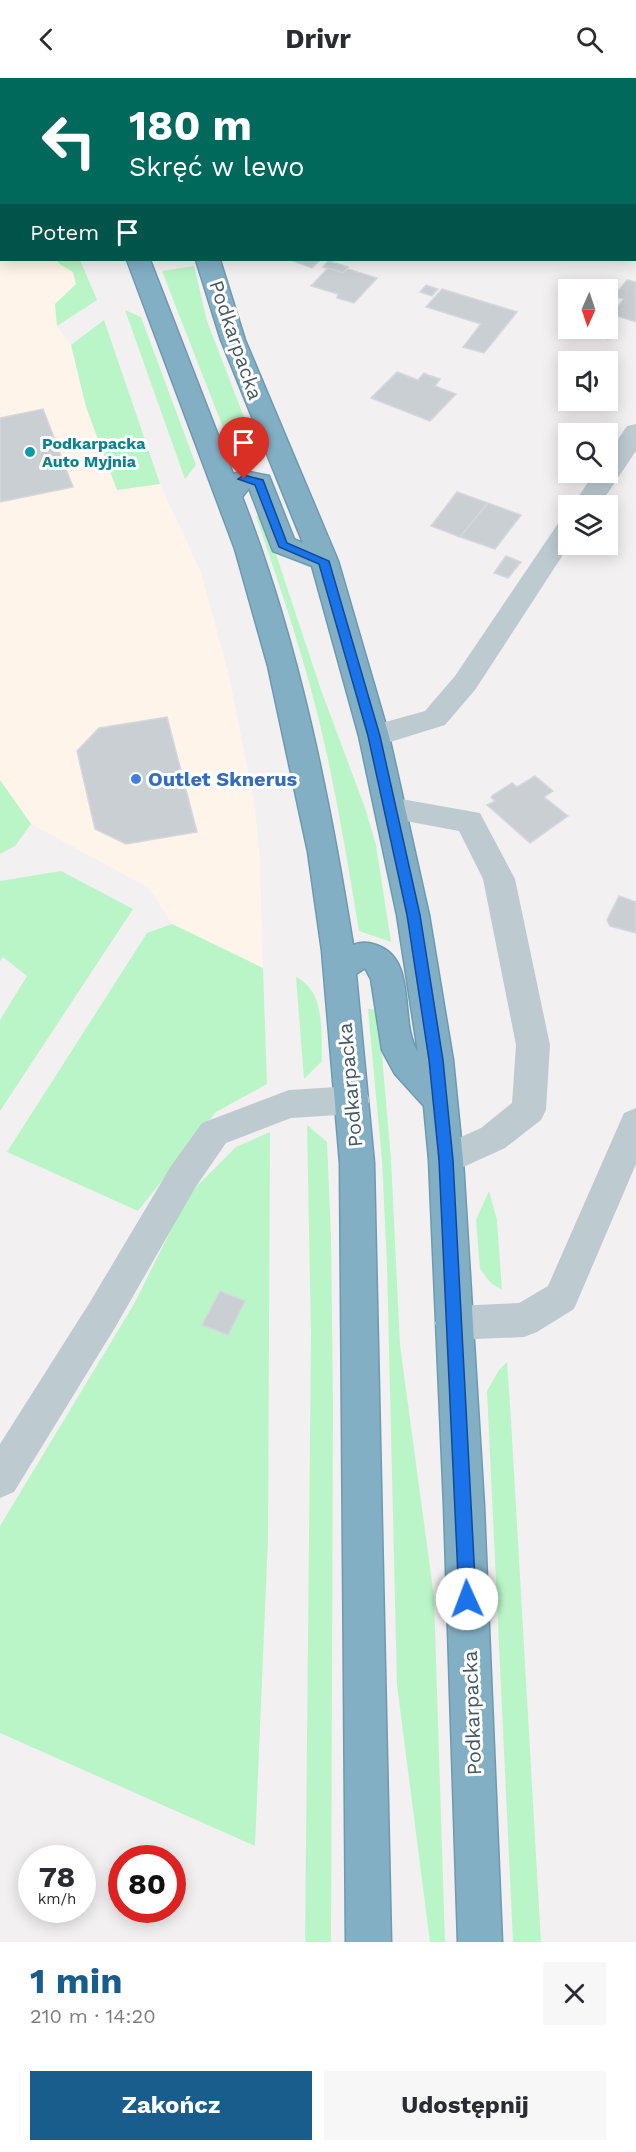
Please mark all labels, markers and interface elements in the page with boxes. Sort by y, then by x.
icon: back [30,23,63,56]
text: Drivr [285,23,351,55]
icon: search [573,23,606,56]
text: 180 m [129,101,252,150]
icon: left [30,102,108,180]
text: Skręć w lewo [129,151,305,183]
icon: arrive [111,216,144,249]
text: Potem [30,220,99,245]
street label: Podkarpacka [204,277,268,403]
north arrow [558,279,618,339]
map controls [558,279,618,555]
button: sound [558,351,618,411]
pin [218,417,269,479]
button: search [558,423,618,483]
icon: arrive [227,426,260,459]
place label: Podkarpacka Auto Myjnia [42,434,146,471]
marker: Podkarpacka Auto Myjnia [23,445,37,459]
button: layers [558,495,618,555]
place label: Outlet Sknerus [148,767,298,791]
marker: Outlet Sknerus [129,772,143,786]
street label: Podkarpacka [333,1022,367,1148]
position arrow [435,1567,499,1631]
street label: Podkarpacka [458,1650,486,1776]
speed limit sign: 80 [108,1845,186,1923]
text: 78 [39,1859,75,1894]
text: km/h [38,1890,76,1908]
text: 1 min [30,1960,122,2002]
button: close [543,1962,606,2025]
text: 210 m · 14:20 [30,2004,156,2028]
button: Zakończ [30,2071,312,2140]
button: Udostępnij [324,2071,606,2140]

